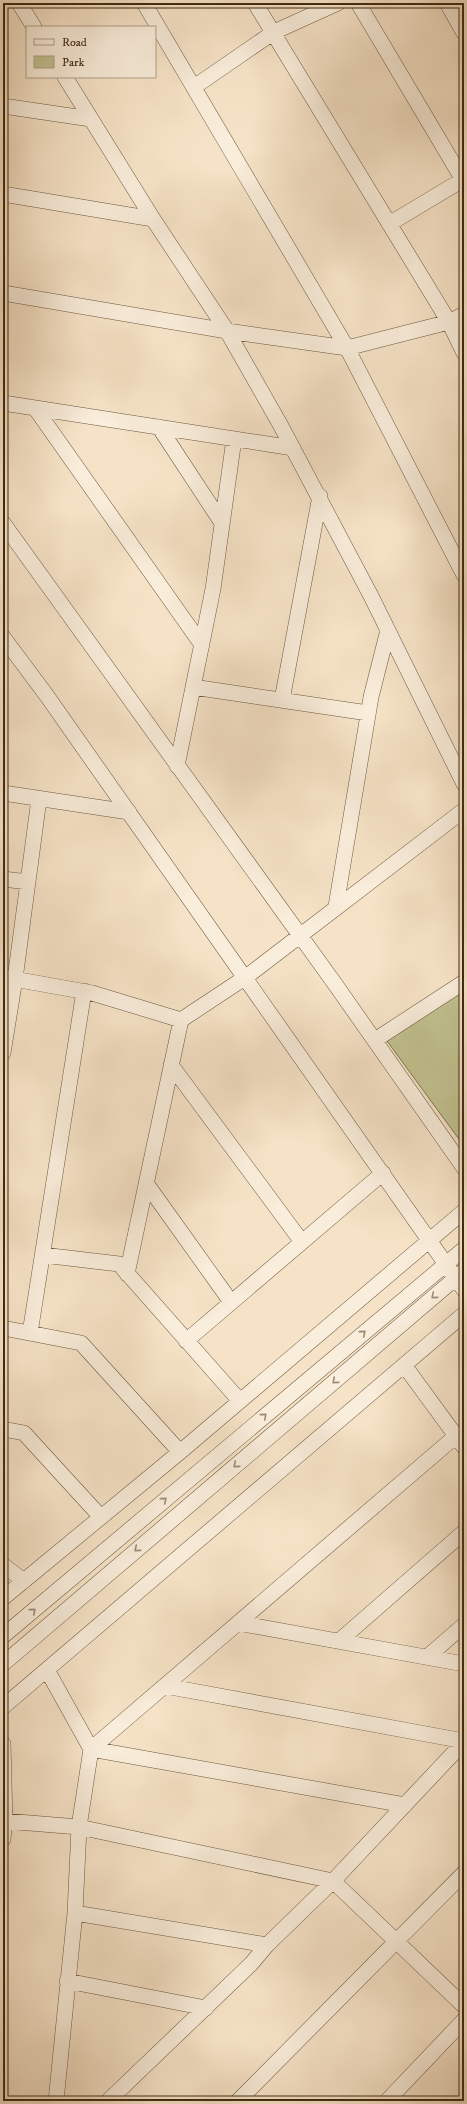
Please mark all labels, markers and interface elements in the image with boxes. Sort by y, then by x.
legend [26,26,156,78]
text: Road [62,35,87,50]
text: Park [62,55,84,70]
one-way arrow [431,1292,439,1299]
one-way arrow [359,1330,366,1337]
one-way arrow [333,1376,340,1383]
one-way arrow [259,1414,267,1421]
one-way arrow [234,1460,241,1467]
one-way arrow [160,1498,167,1505]
one-way arrow [135,1545,142,1552]
one-way arrow [28,1608,35,1615]

